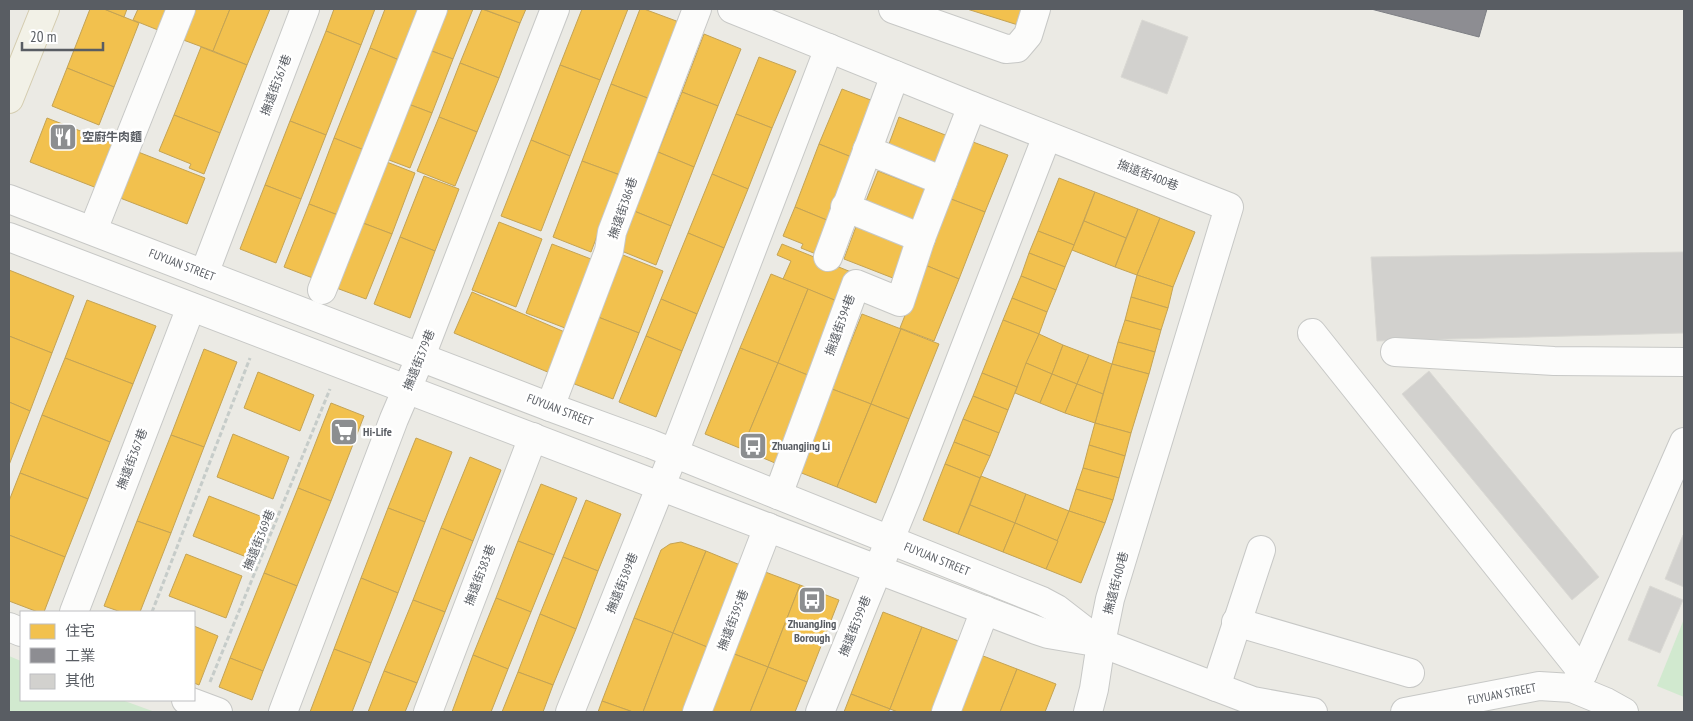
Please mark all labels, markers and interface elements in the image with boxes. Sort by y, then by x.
scale bar [22,20,104,52]
text: 20 m [30,27,56,46]
street label: 撫遠街367巷 [257,52,294,117]
restaurant icon: 空廚牛肉麵 [48,122,78,152]
place label: 空廚牛肉麵 [82,129,142,144]
street label: 撫遠街400巷 [1116,156,1181,193]
street label: 撫遠街386巷 [605,175,640,241]
street label: FUYUAN STREET [147,245,218,284]
street label: 撫遠街394巷 [822,292,858,358]
street label: 撫遠街379巷 [400,327,438,392]
street label: FUYUAN STREET [525,390,596,429]
supermarket icon: Hi-Life [329,417,359,447]
place label: Hi-Life [363,424,392,439]
street label: 撫遠街367巷 [113,426,150,491]
bus stop icon: Zhuangjing Li [738,431,768,461]
place label: Zhuangjing Li [772,438,830,453]
street label: 撫遠街369巷 [240,507,278,572]
street label: FUYUAN STREET [902,539,973,579]
street label: 撫遠街383巷 [461,542,498,607]
street label: 撫遠街389巷 [603,550,641,615]
street label: 撫遠街400巷 [1100,550,1131,616]
bus stop icon: ZhuangJing Borough [797,585,827,615]
street label: 撫遠街395巷 [714,587,751,652]
street label: 撫遠街399巷 [836,593,874,658]
legend [20,611,195,701]
place label: ZhuangJing Borough [788,616,836,645]
text: 住宅 [65,621,95,640]
text: 工業 [65,646,95,665]
text: 其他 [65,671,95,690]
street label: FUYUAN STREET [1466,679,1538,708]

